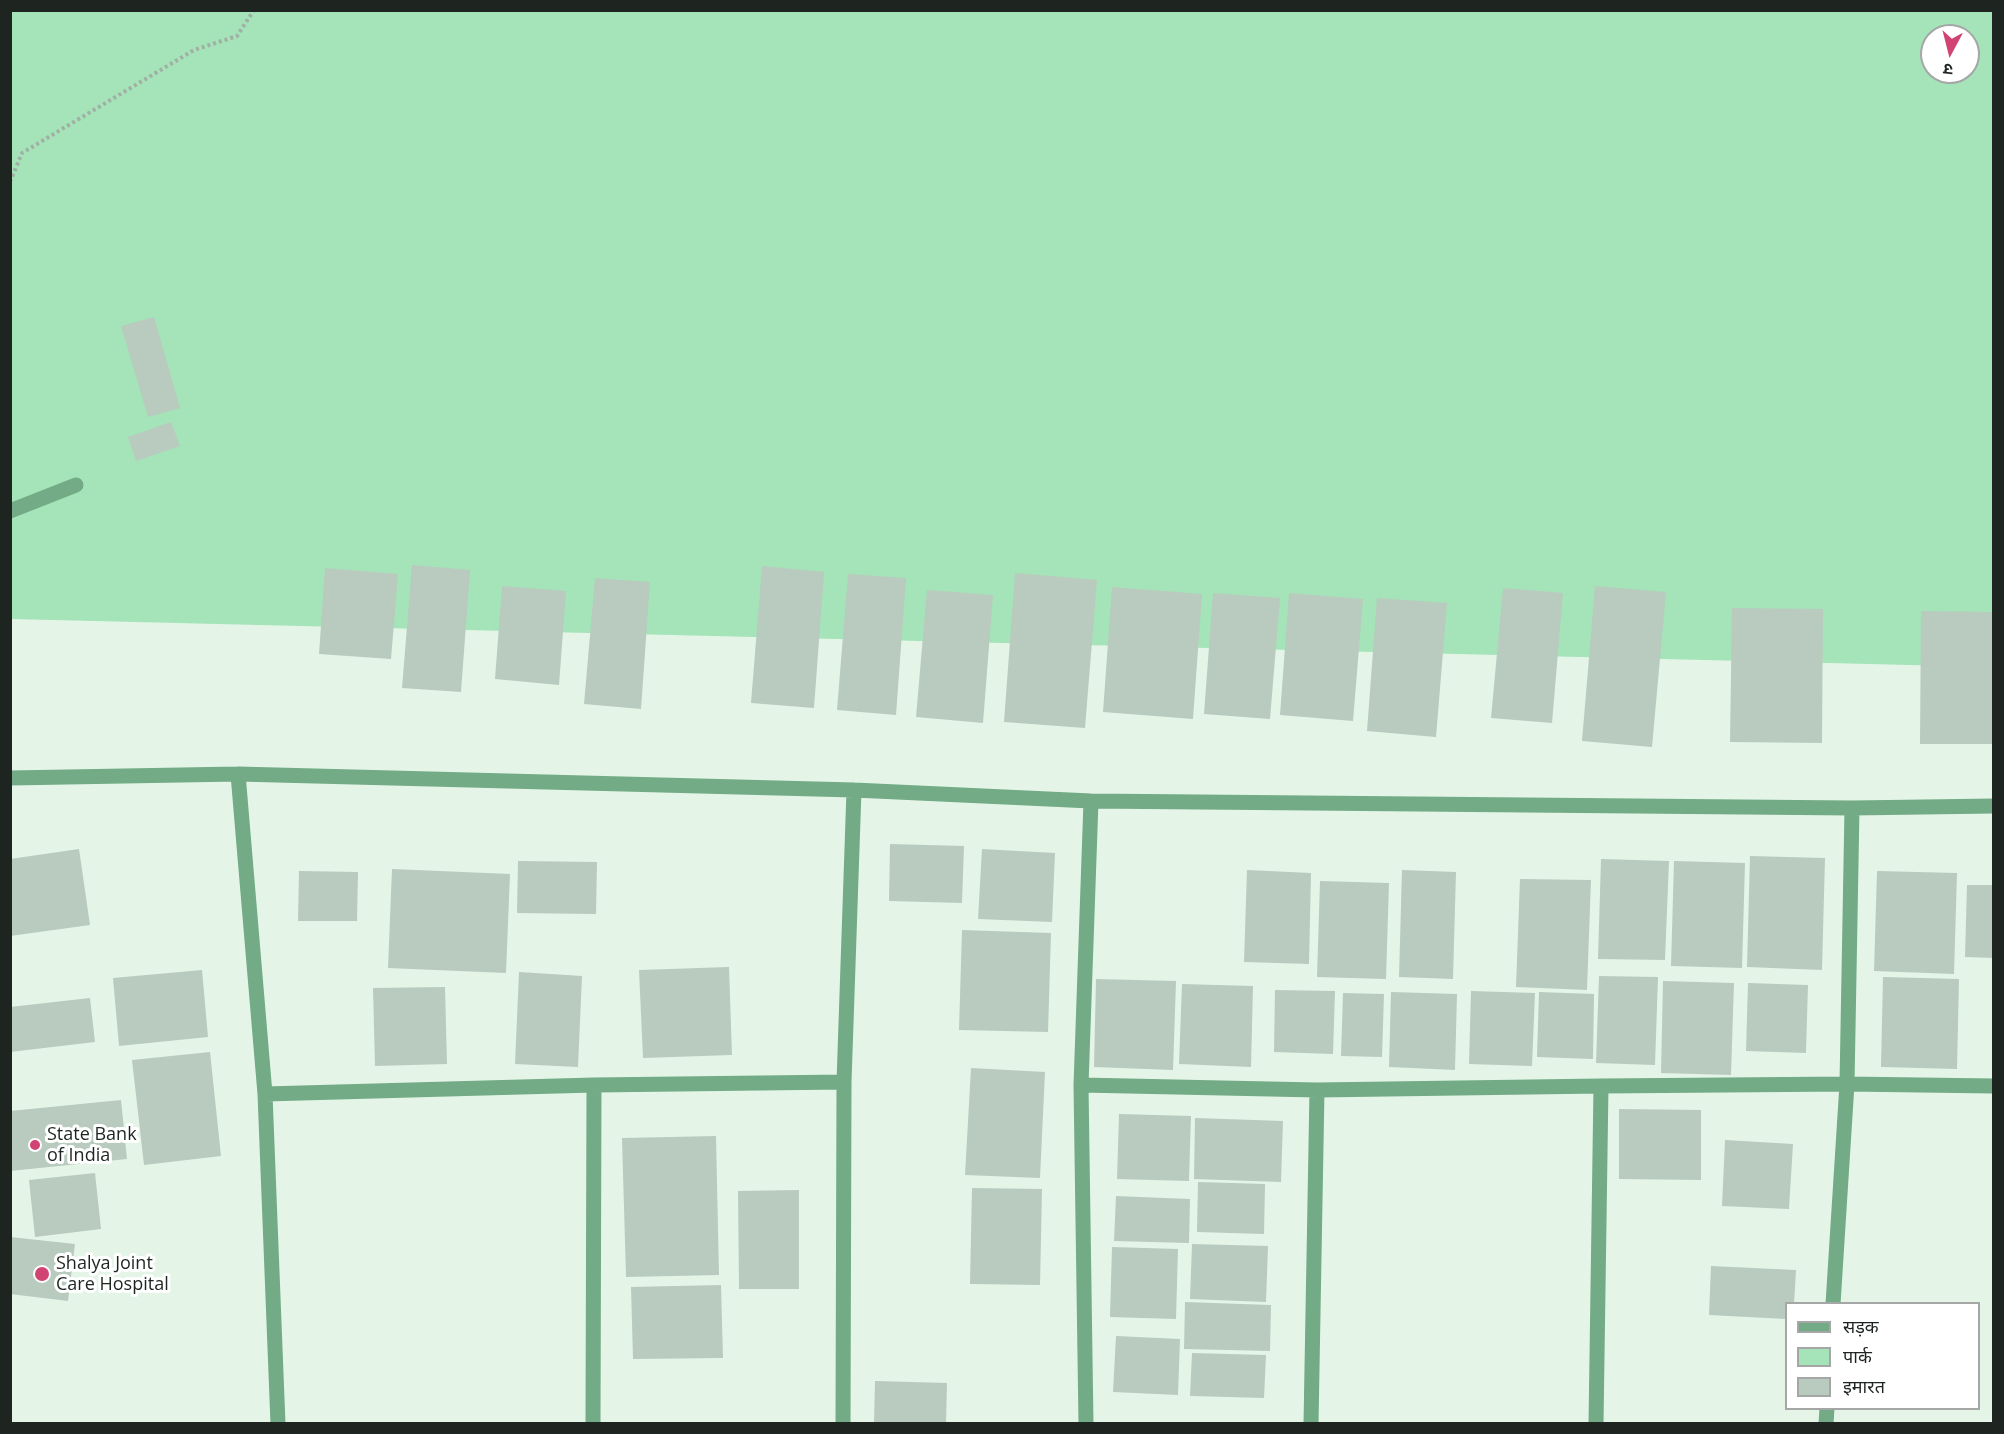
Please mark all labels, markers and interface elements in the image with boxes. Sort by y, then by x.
north arrow [1920,24,1980,84]
text: उ [1942,58,1954,81]
place label: State Bank of India [47,1124,137,1166]
marker: State Bank of India [28,1138,42,1152]
place label: Shalya Joint Care Hospital [56,1253,169,1296]
marker: Shalya Joint Care Hospital [33,1265,51,1283]
legend [1785,1302,1980,1410]
text: सड़क [1843,1314,1879,1338]
text: पार्क [1843,1344,1872,1368]
text: इमारत [1843,1374,1885,1398]

